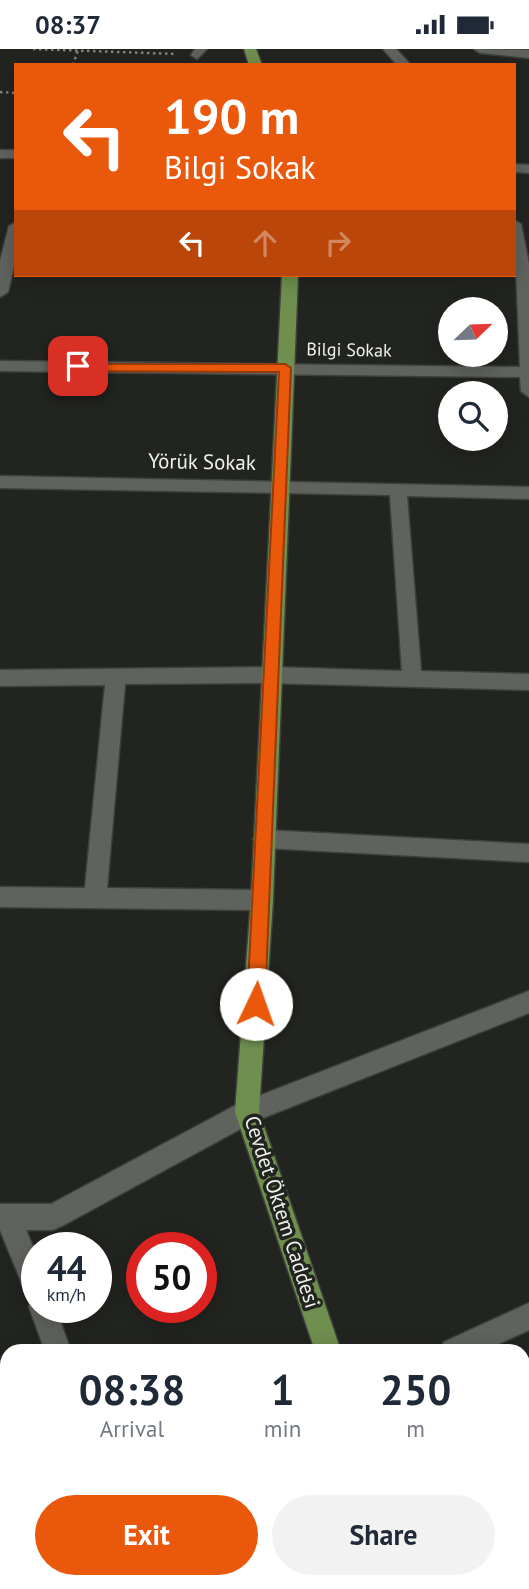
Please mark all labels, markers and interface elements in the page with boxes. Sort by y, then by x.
text: 08:37 [35,8,101,41]
text: 190 m [164,84,299,148]
icon: left [49,91,140,182]
text: Bilgi Sokak [164,146,316,188]
icon: left [173,224,211,262]
icon: ahead [246,224,284,262]
icon: right [319,224,357,262]
north arrow [438,297,508,367]
map controls [438,297,508,451]
pin [48,336,108,396]
street label: Bilgi Sokak [306,337,392,362]
icon: arrive [59,347,97,385]
button: search [438,381,508,451]
street label: Yörük Sokak [148,447,256,476]
position arrow [219,967,293,1041]
street label: Cevdet Öktem Caddesi [239,1112,326,1311]
speed limit sign: 50 [126,1232,217,1323]
text: 44 [47,1245,86,1291]
text: km/h [47,1283,86,1306]
text: 08:38 [79,1362,185,1417]
text: 1 [271,1362,294,1417]
text: 250 [380,1362,451,1417]
text: Arrival [100,1414,164,1443]
text: min [264,1414,301,1443]
text: m [406,1414,425,1443]
button: Exit [35,1495,258,1575]
button: Share [272,1495,495,1575]

